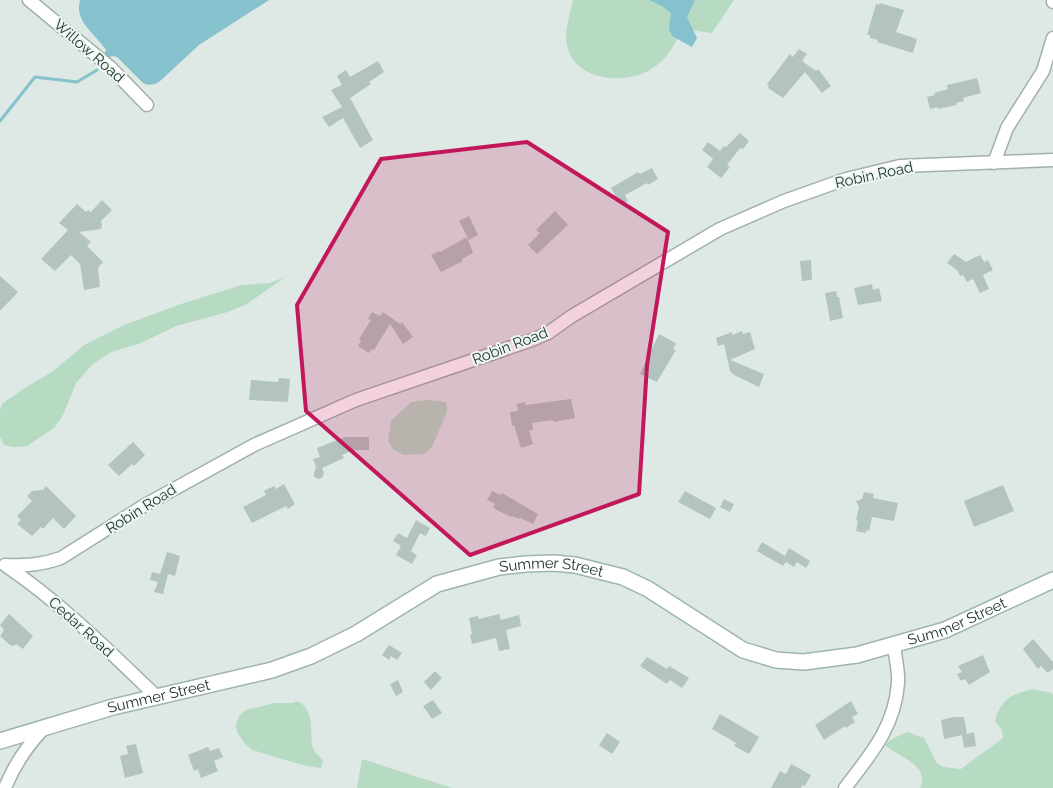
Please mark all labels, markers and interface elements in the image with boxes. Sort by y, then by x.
street label: Willow Road [50,16,128,86]
street label: Robin Road [833,158,915,192]
street label: Robin Road [470,323,550,369]
street label: Robin Road [102,480,180,538]
street label: Summer Street [498,554,605,581]
street label: Cedar Road [45,593,117,661]
street label: Summer Street [905,594,1009,649]
street label: Summer Street [105,676,212,717]

